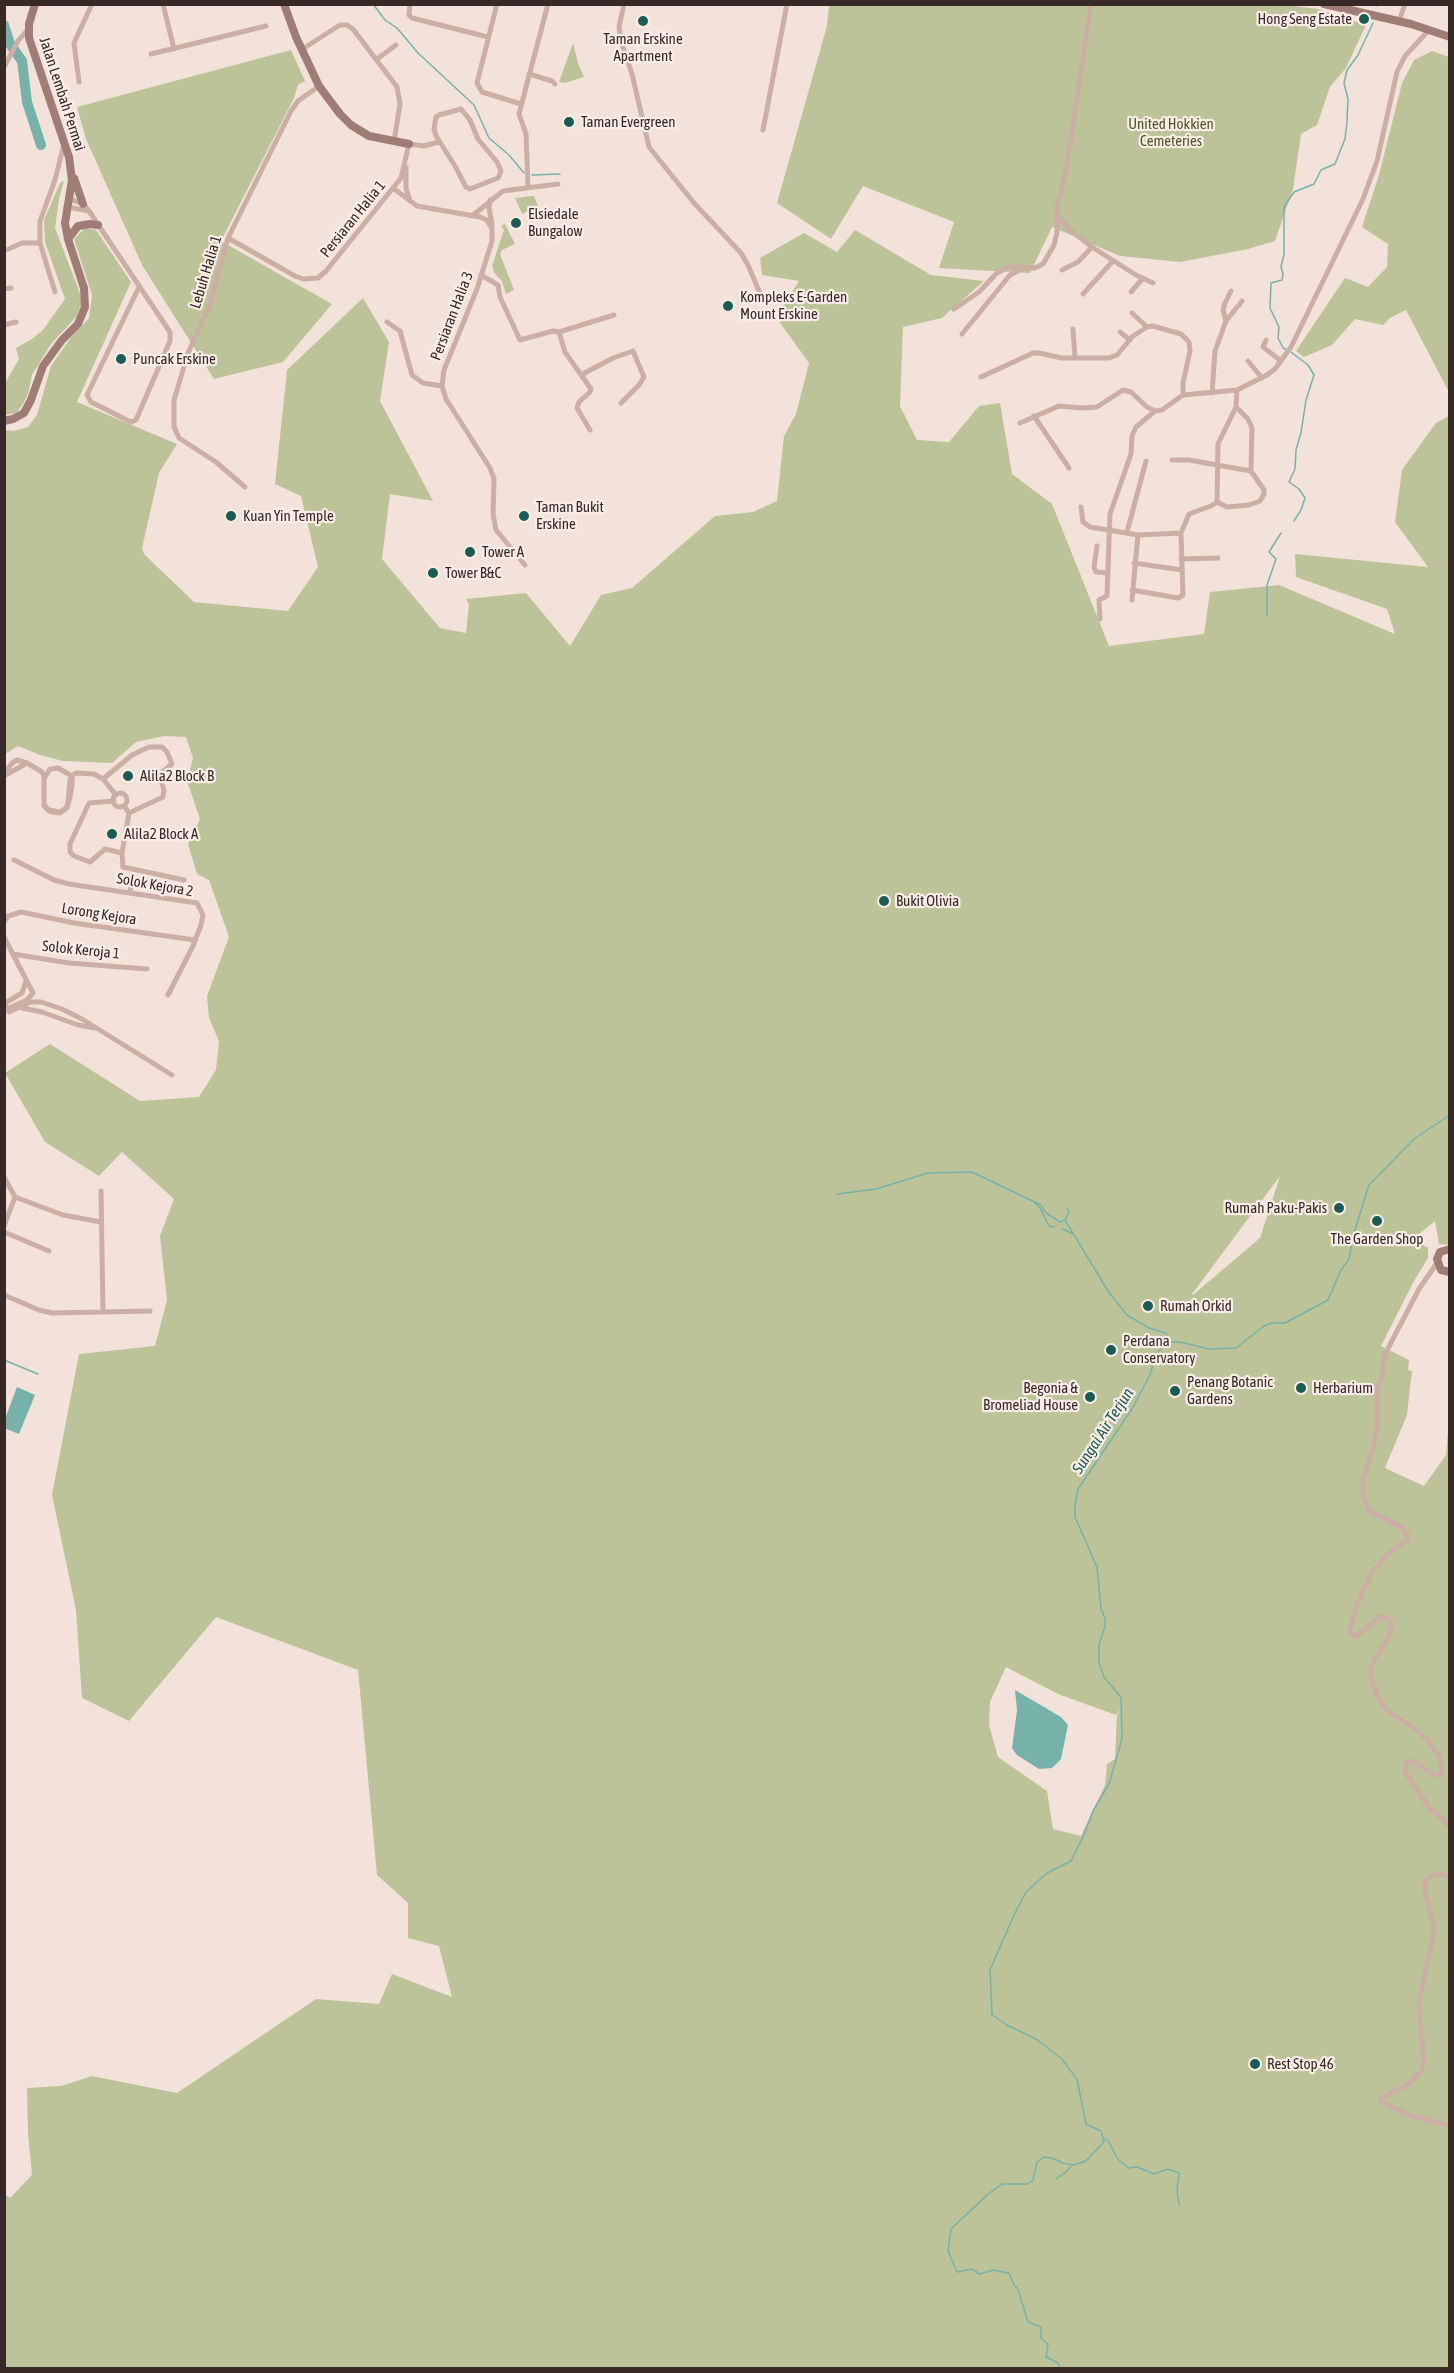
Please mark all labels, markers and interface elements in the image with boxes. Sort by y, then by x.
place label: Hong Seng Estate [1258,10,1352,28]
marker: Hong Seng Estate [1357,12,1371,26]
marker: Taman Erskine Apartment [636,14,650,28]
place label: Taman Erskine Apartment [603,30,683,65]
street label: Jalan Lembah Permai [35,35,89,153]
place label: Taman Evergreen [581,113,676,131]
marker: Taman Evergreen [562,115,576,129]
park label: United Hokkien Cemeteries [1128,115,1214,150]
street label: Persiaran Halia 1 [316,177,390,261]
place label: Elsiedale Bungalow [528,205,582,240]
marker: Elsiedale Bungalow [509,216,523,230]
street label: Lebuh Halia 1 [186,233,226,311]
street label: Persiaran Halia 3 [427,269,477,363]
place label: Kompleks E-Garden Mount Erskine [740,288,847,323]
marker: Kompleks E-Garden Mount Erskine [721,299,735,313]
place label: Puncak Erskine [133,350,216,368]
marker: Puncak Erskine [114,352,128,366]
place label: Taman Bukit Erskine [536,498,604,533]
place label: Kuan Yin Temple [243,507,334,525]
marker: Kuan Yin Temple [224,509,238,523]
marker: Taman Bukit Erskine [517,509,531,523]
place label: Tower A [482,543,524,561]
marker: Tower A [463,545,477,559]
place label: Tower B&C [445,564,501,582]
marker: Tower B&C [426,566,440,580]
place label: Alila2 Block B [140,767,214,785]
marker: Alila2 Block B [121,769,135,783]
place label: Alila2 Block A [124,825,198,843]
marker: Alila2 Block A [105,827,119,841]
street label: Solok Kejora 2 [115,869,195,901]
place label: Bukit Olivia [896,892,959,910]
marker: Bukit Olivia [877,894,891,908]
street label: Lorong Kejora [60,899,138,929]
street label: Solok Keroja 1 [41,937,121,963]
place label: Rumah Paku-Pakis [1225,1199,1327,1217]
marker: Rumah Paku-Pakis [1332,1201,1346,1215]
marker: The Garden Shop [1370,1214,1384,1228]
place label: The Garden Shop [1331,1230,1423,1248]
place label: Rumah Orkid [1160,1297,1232,1315]
marker: Rumah Orkid [1141,1299,1155,1313]
place label: Perdana Conservatory [1123,1332,1195,1367]
marker: Perdana Conservatory [1104,1343,1118,1357]
place label: Penang Botanic Gardens [1187,1373,1273,1408]
place label: Begonia & Bromeliad House [983,1379,1078,1414]
place label: Herbarium [1313,1379,1373,1397]
marker: Herbarium [1294,1381,1308,1395]
marker: Penang Botanic Gardens [1168,1384,1182,1398]
water label: Sungai Air Terjun [1068,1385,1138,1477]
marker: Begonia & Bromeliad House [1083,1390,1097,1404]
place label: Rest Stop 46 [1267,2055,1334,2073]
marker: Rest Stop 46 [1248,2057,1262,2071]

